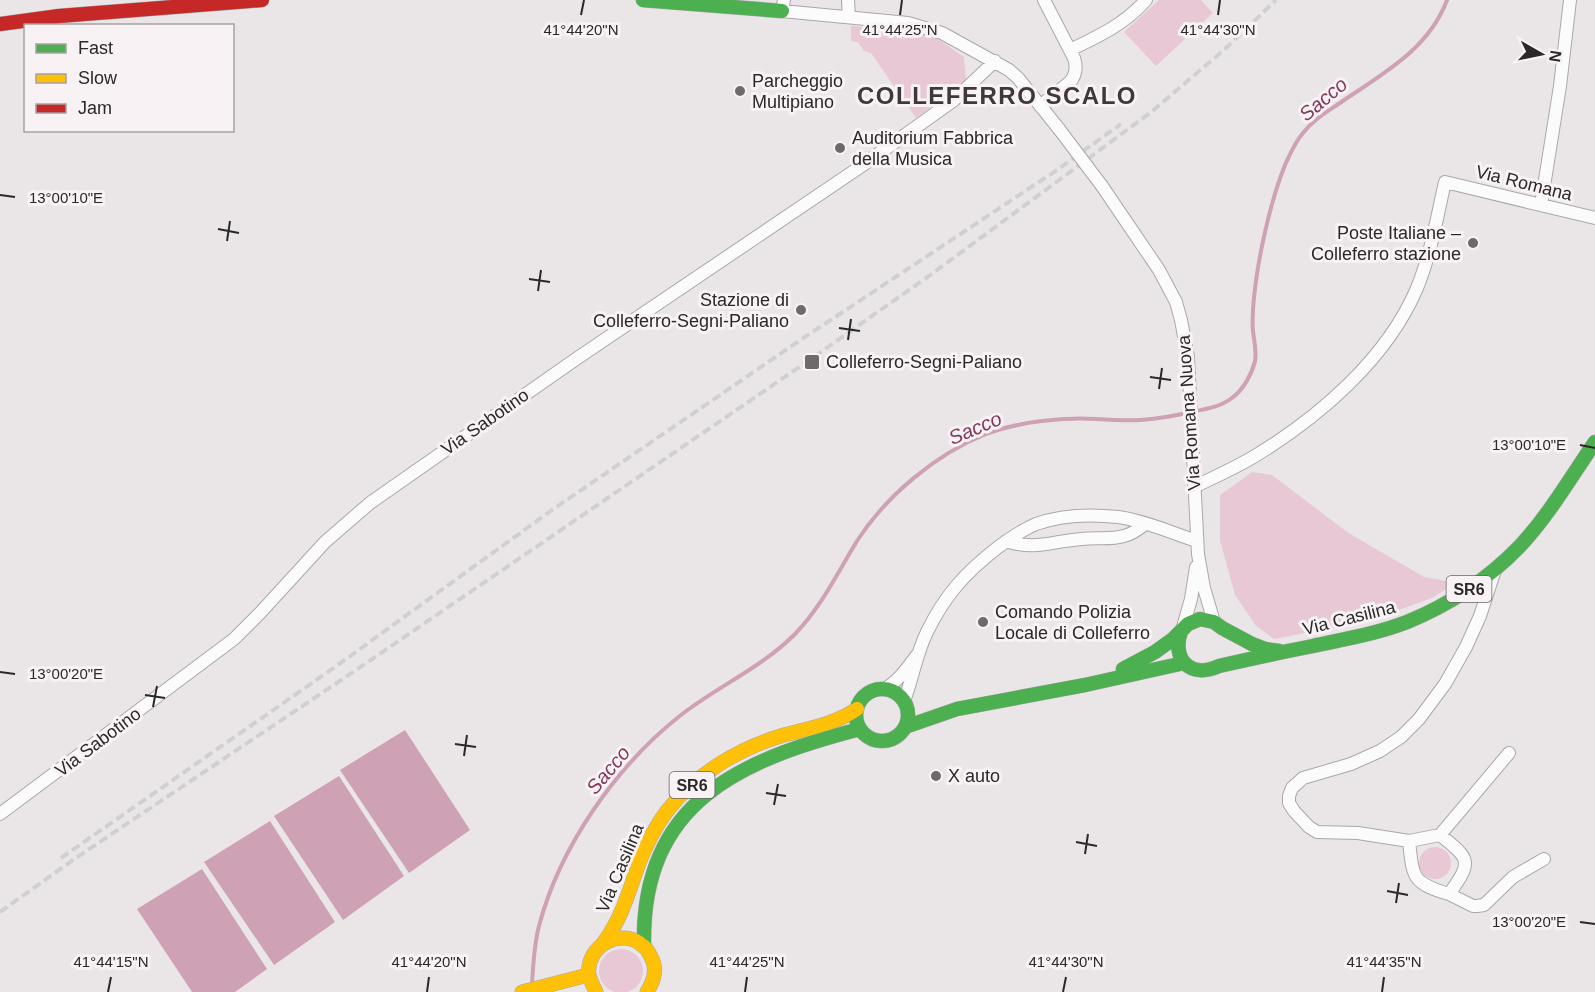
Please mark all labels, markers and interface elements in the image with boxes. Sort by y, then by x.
text: 41°44'20"N [543,21,619,38]
text: 41°44'25"N [862,21,938,38]
text: 41°44'30"N [1180,21,1256,38]
legend [24,24,234,132]
north arrow [1511,24,1571,84]
text: Fast [78,38,113,58]
text: N [1546,49,1565,63]
text: Slow [78,68,118,88]
place label: Parcheggio Multipiano [752,71,843,112]
water label: Sacco [1295,73,1351,125]
district label: COLLEFERRO SCALO [857,82,1137,109]
marker: Parcheggio Multipiano [733,84,747,98]
text: Jam [78,98,112,118]
place label: Auditorium Fabbrica della Musica [852,128,1014,169]
marker: Auditorium Fabbrica della Musica [833,141,847,155]
street label: Via Romana [1474,161,1575,205]
text: 13°00'10"E [29,189,103,206]
place label: Poste Italiane – Colleferro stazione [1311,223,1461,264]
marker: Poste Italiane – Colleferro stazione [1466,236,1480,250]
place label: Stazione di Colleferro-Segni-Paliano [593,290,789,331]
marker: Stazione di Colleferro-Segni-Paliano [794,303,808,317]
street label: Via Romana Nuova [1174,334,1204,491]
place label: Colleferro-Segni-Paliano [826,352,1022,372]
marker: Colleferro-Segni-Paliano [803,353,821,371]
street label: Via Sabotino [438,385,532,459]
water label: Sacco [945,407,1005,449]
text: 13°00'10"E [1492,436,1566,453]
road number: SR6 [1446,576,1492,602]
street label: Via Casilina [1301,597,1398,639]
place label: Comando Polizia Locale di Colleferro [995,602,1150,643]
marker: Comando Polizia Locale di Colleferro [976,615,990,629]
text: 13°00'20"E [29,665,103,682]
street label: Via Sabotino [51,703,145,781]
water label: Sacco [582,742,634,798]
place label: X auto [948,766,1000,786]
marker: X auto [929,769,943,783]
road number: SR6 [670,772,714,798]
street label: Via Casilina [592,820,648,916]
text: 13°00'20"E [1492,913,1566,930]
text: 41°44'15"N [73,953,149,970]
text: 41°44'20"N [391,953,467,970]
text: 41°44'25"N [709,953,785,970]
text: 41°44'30"N [1028,953,1104,970]
text: 41°44'35"N [1346,953,1422,970]

